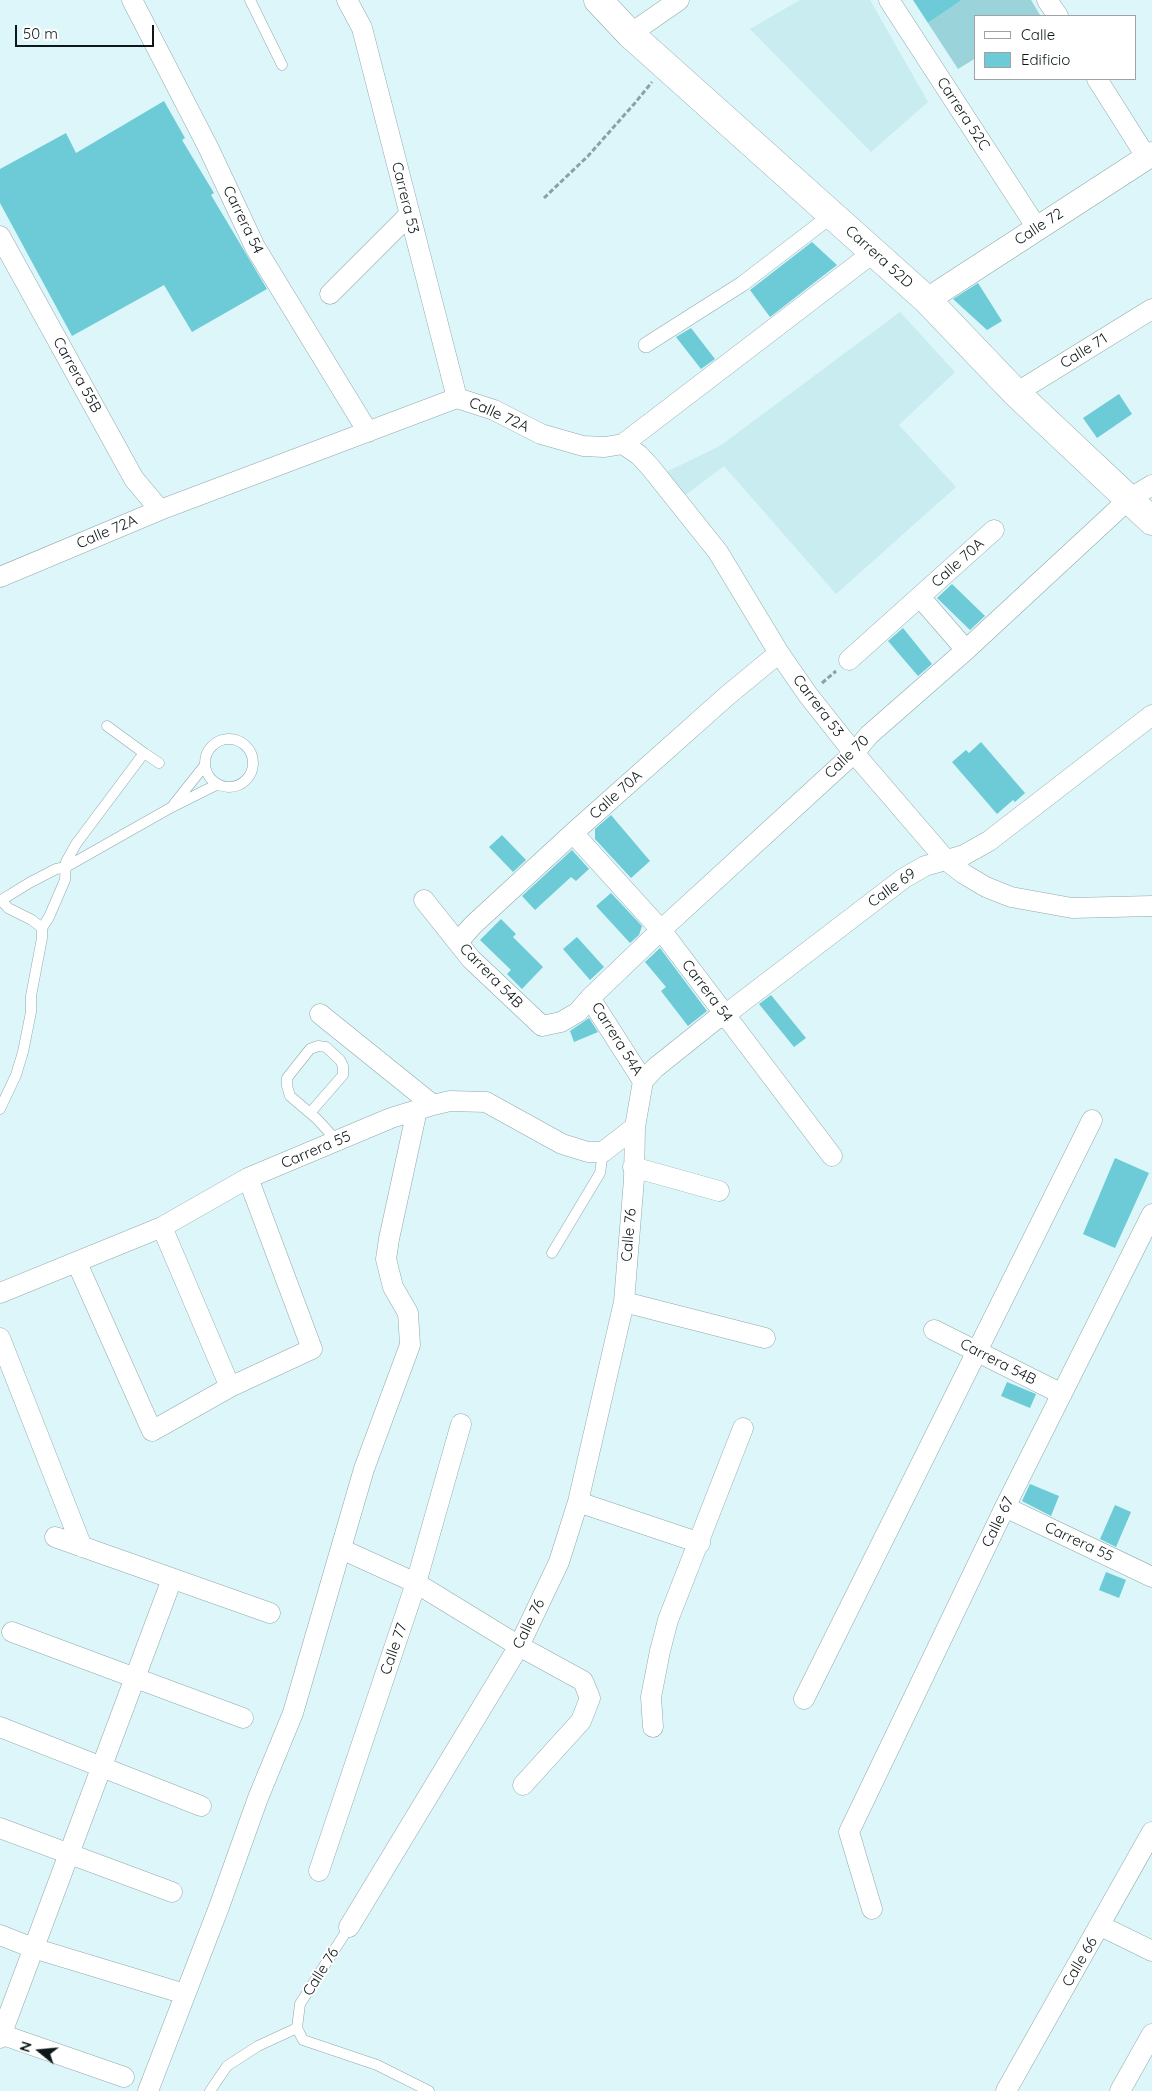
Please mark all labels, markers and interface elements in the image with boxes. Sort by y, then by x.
scale bar [18,15,156,47]
legend [974,15,1137,80]
text: 50 m [23,24,58,43]
text: Calle [1021,25,1055,44]
text: Edificio [1021,50,1070,69]
street label: Carrera 52C [933,74,993,154]
street label: Carrera 53 [387,160,423,236]
street label: Carrera 54 [219,183,267,257]
street label: Calle 72 [1011,205,1067,249]
street label: Carrera 52D [842,222,916,292]
street label: Calle 71 [1057,330,1111,372]
street label: Carrera 55B [49,334,105,416]
street label: Calle 72A [466,394,532,436]
street label: Calle 72A [74,511,140,553]
street label: Calle 70A [928,535,988,591]
street label: Carrera 53 [789,671,847,741]
street label: Calle 70 [821,731,873,783]
street label: Calle 70A [586,767,646,823]
street label: Calle 69 [865,865,919,911]
street label: Carrera 54B [456,940,526,1012]
street label: Carrera 54 [678,956,736,1026]
street label: Carrera 54A [587,999,647,1079]
street label: Carrera 55 [279,1127,353,1173]
street label: Calle 76 [618,1208,640,1262]
street label: Carrera 54B [957,1335,1039,1389]
street label: Calle 67 [978,1494,1018,1550]
street label: Carrera 55 [1042,1518,1116,1566]
street label: Calle 76 [509,1596,549,1652]
street label: Calle 77 [377,1621,411,1677]
street label: Calle 66 [1059,1934,1101,1990]
street label: Calle 76 [299,1945,343,1999]
north arrow [15,2026,65,2076]
text: N [16,2039,36,2054]

